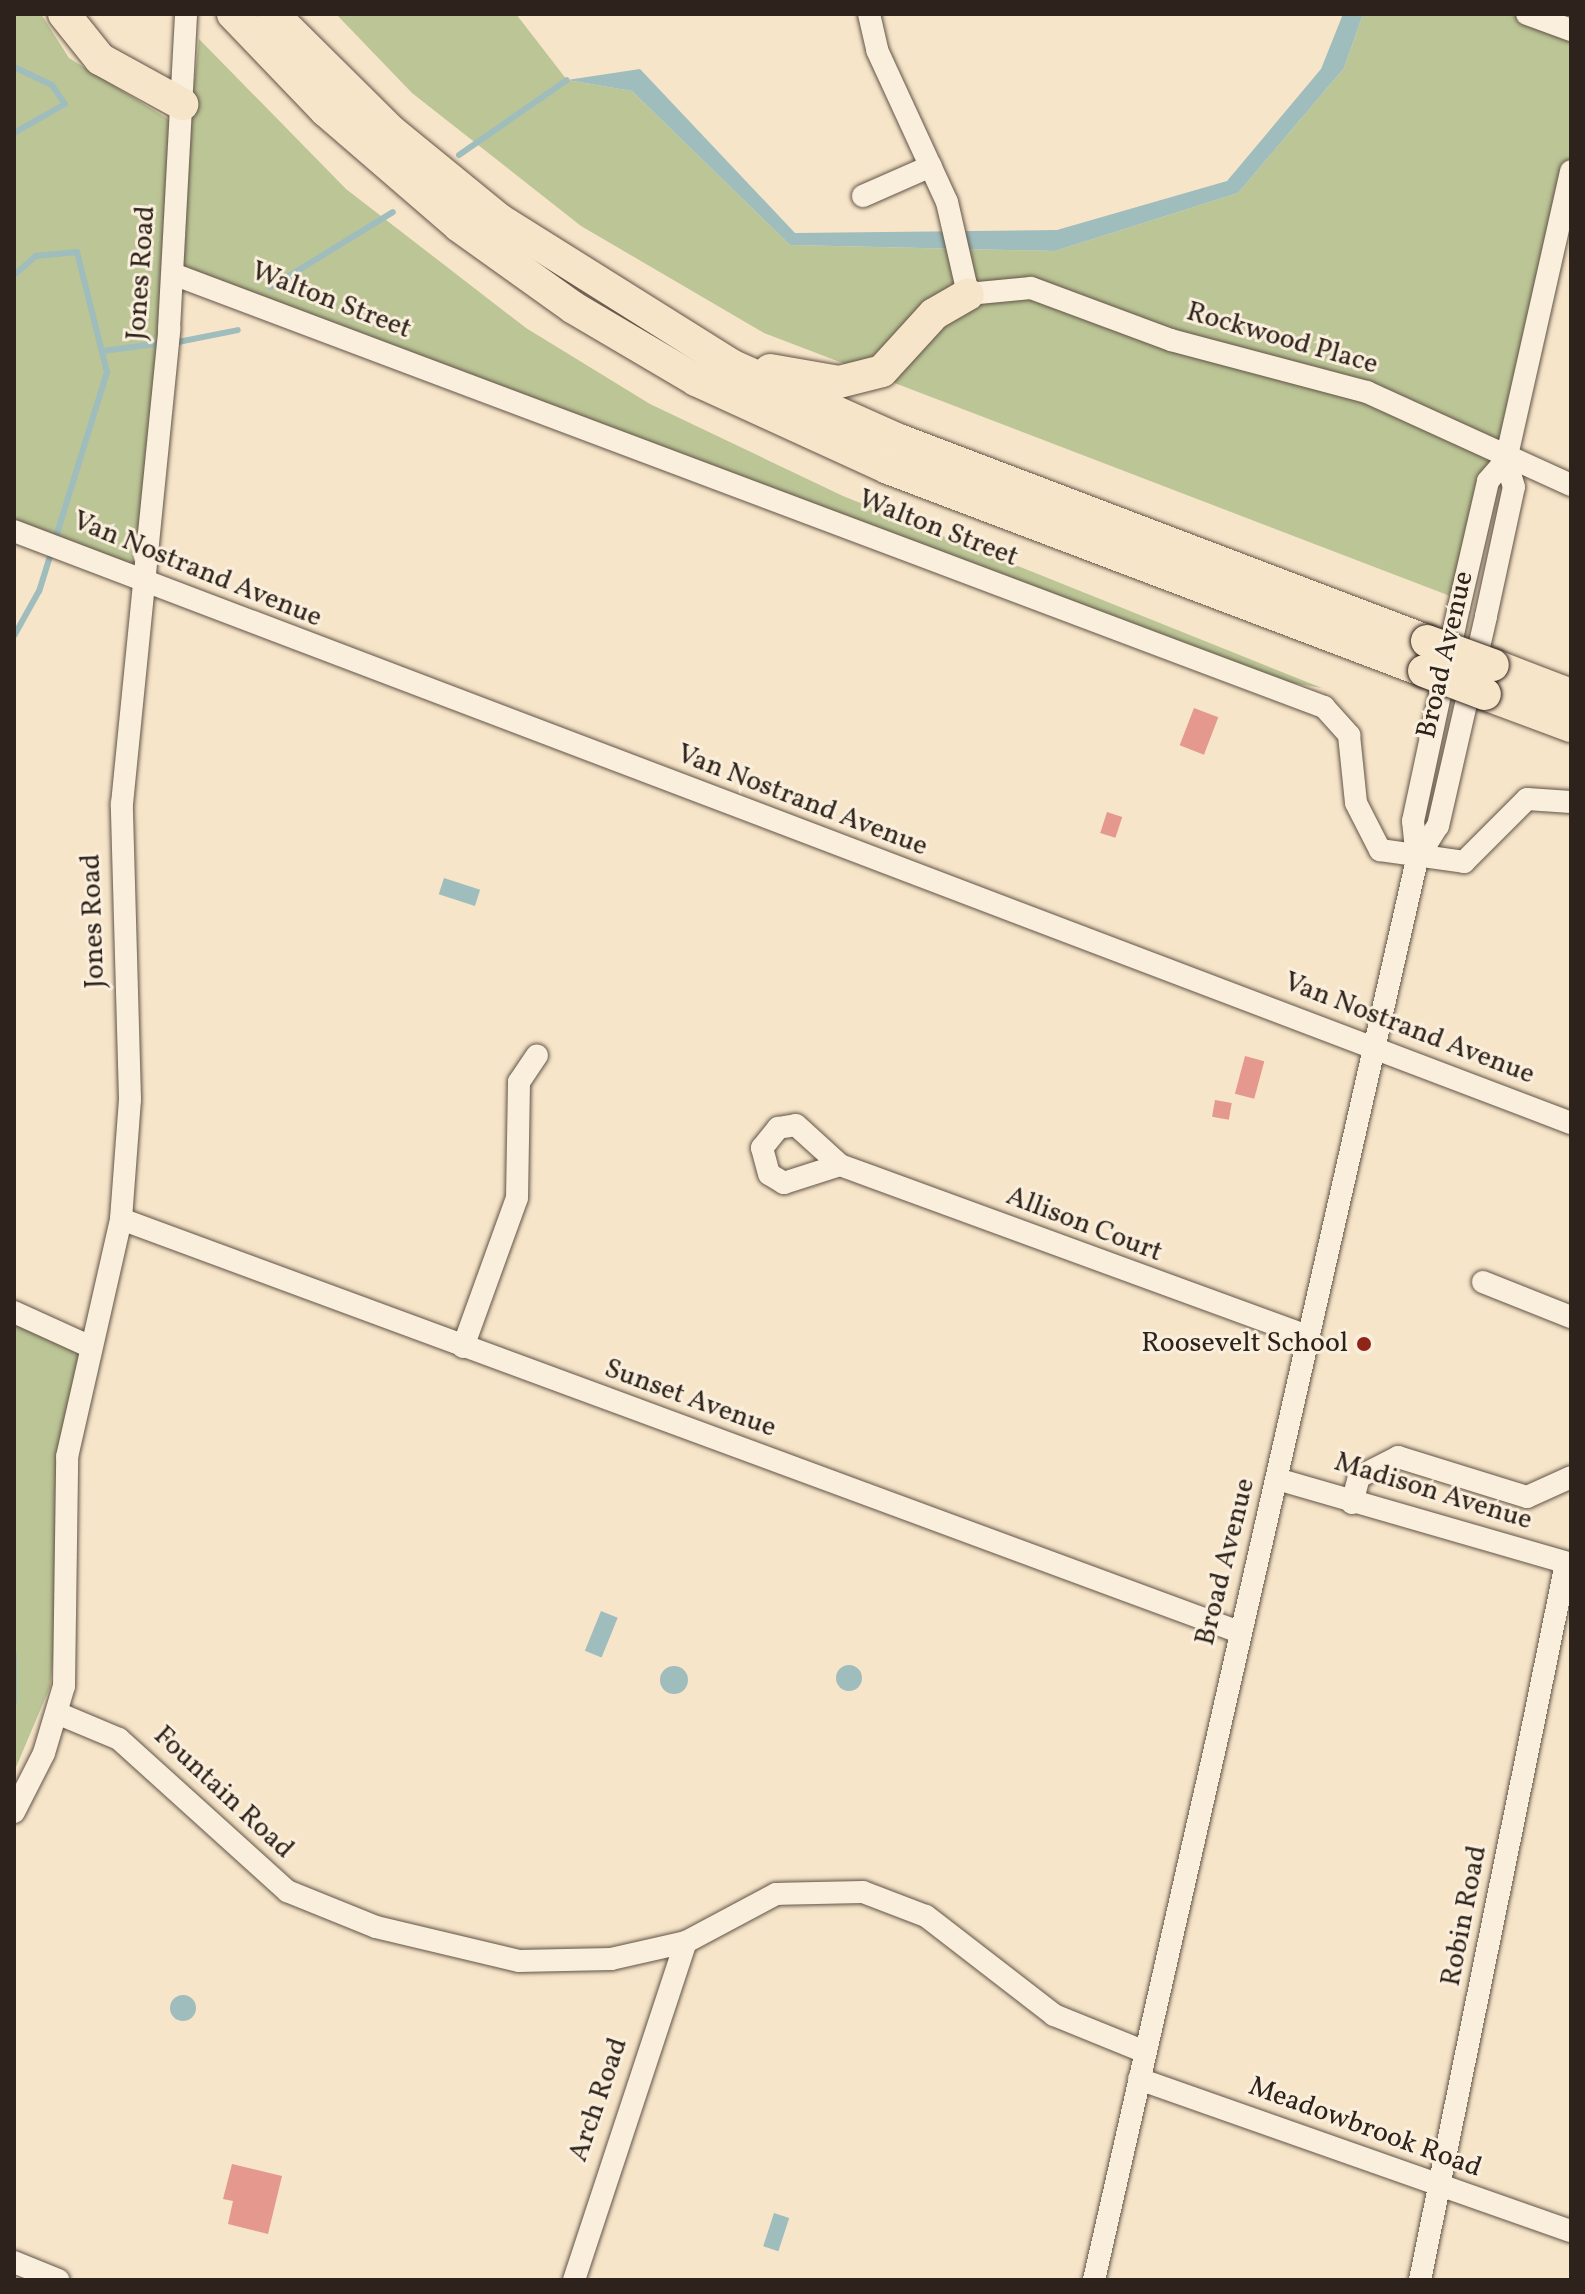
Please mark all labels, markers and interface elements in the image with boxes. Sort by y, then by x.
street label: Jones Road [121,205,163,341]
street label: Walton Street [246,255,416,347]
street label: Rockwood Place [1182,296,1382,382]
street label: Walton Street [853,483,1023,575]
street label: Van Nostrand Avenue [67,505,327,635]
street label: Broad Avenue [1410,568,1482,742]
street label: Van Nostrand Avenue [672,738,932,864]
street label: Jones Road [75,853,113,989]
street label: Van Nostrand Avenue [1279,966,1539,1092]
street label: Allison Court [1001,1180,1167,1270]
place label: Roosevelt School [1141,1327,1348,1361]
marker: Roosevelt School [1355,1335,1373,1353]
street label: Sunset Avenue [600,1352,780,1446]
street label: Madison Avenue [1330,1446,1536,1538]
street label: Broad Avenue [1189,1475,1263,1649]
street label: Fountain Road [146,1720,300,1866]
street label: Robin Road [1435,1843,1495,1989]
street label: Arch Road [562,2034,636,2166]
street label: Meadowbrook Road [1244,2070,1486,2186]

